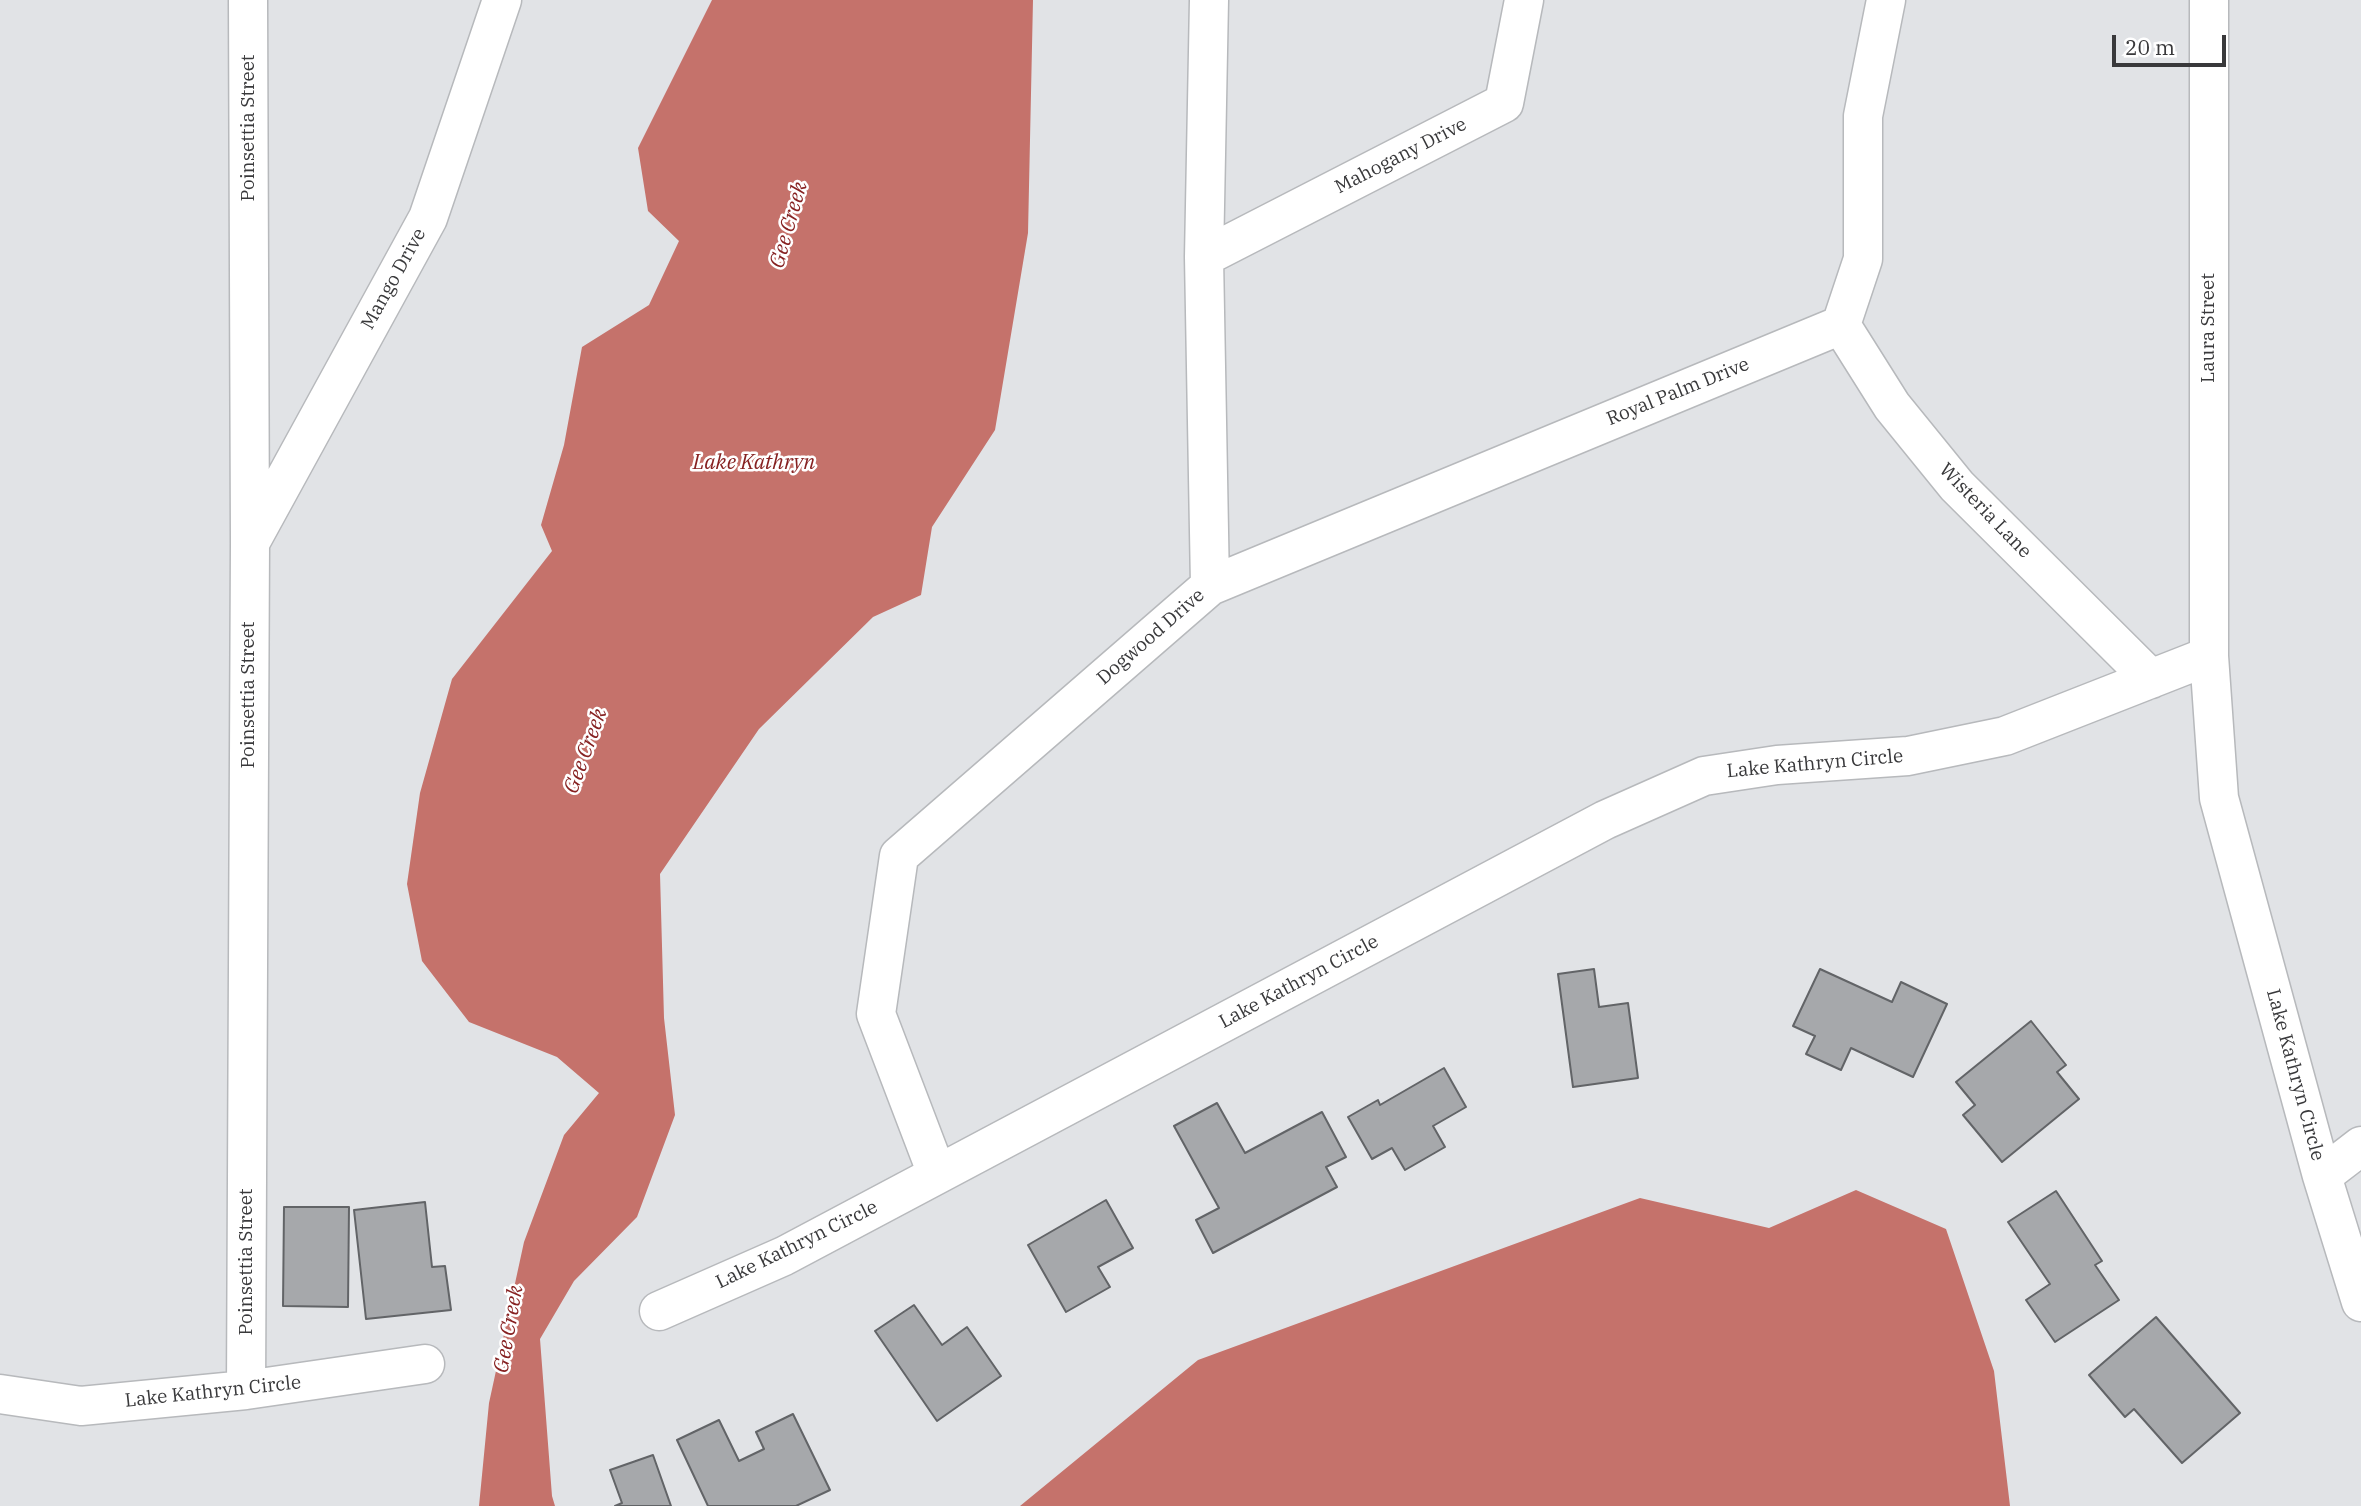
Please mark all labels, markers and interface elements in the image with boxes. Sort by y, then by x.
scale bar [2116,21,2230,65]
text: 20 m [2125,33,2175,61]
street label: Poinsettia Street [238,54,260,202]
street label: Mahogany Drive [1331,113,1471,199]
water label: Gee Creek [765,179,813,271]
street label: Mango Drive [357,224,431,334]
street label: Laura Street [2198,273,2220,383]
street label: Royal Palm Drive [1603,353,1753,431]
water label: Lake Kathryn [693,450,815,476]
street label: Wisteria Lane [1934,459,2036,563]
street label: Dogwood Drive [1093,584,1209,690]
street label: Poinsettia Street [238,621,260,769]
water label: Gee Creek [559,705,613,797]
street label: Lake Kathryn Circle [1726,745,1904,783]
street label: Lake Kathryn Circle [1215,930,1383,1034]
street label: Lake Kathryn Circle [2261,987,2329,1163]
street label: Poinsettia Street [236,1188,258,1336]
street label: Lake Kathryn Circle [712,1196,882,1294]
water label: Gee Creek [489,1283,529,1375]
street label: Lake Kathryn Circle [124,1371,302,1413]

